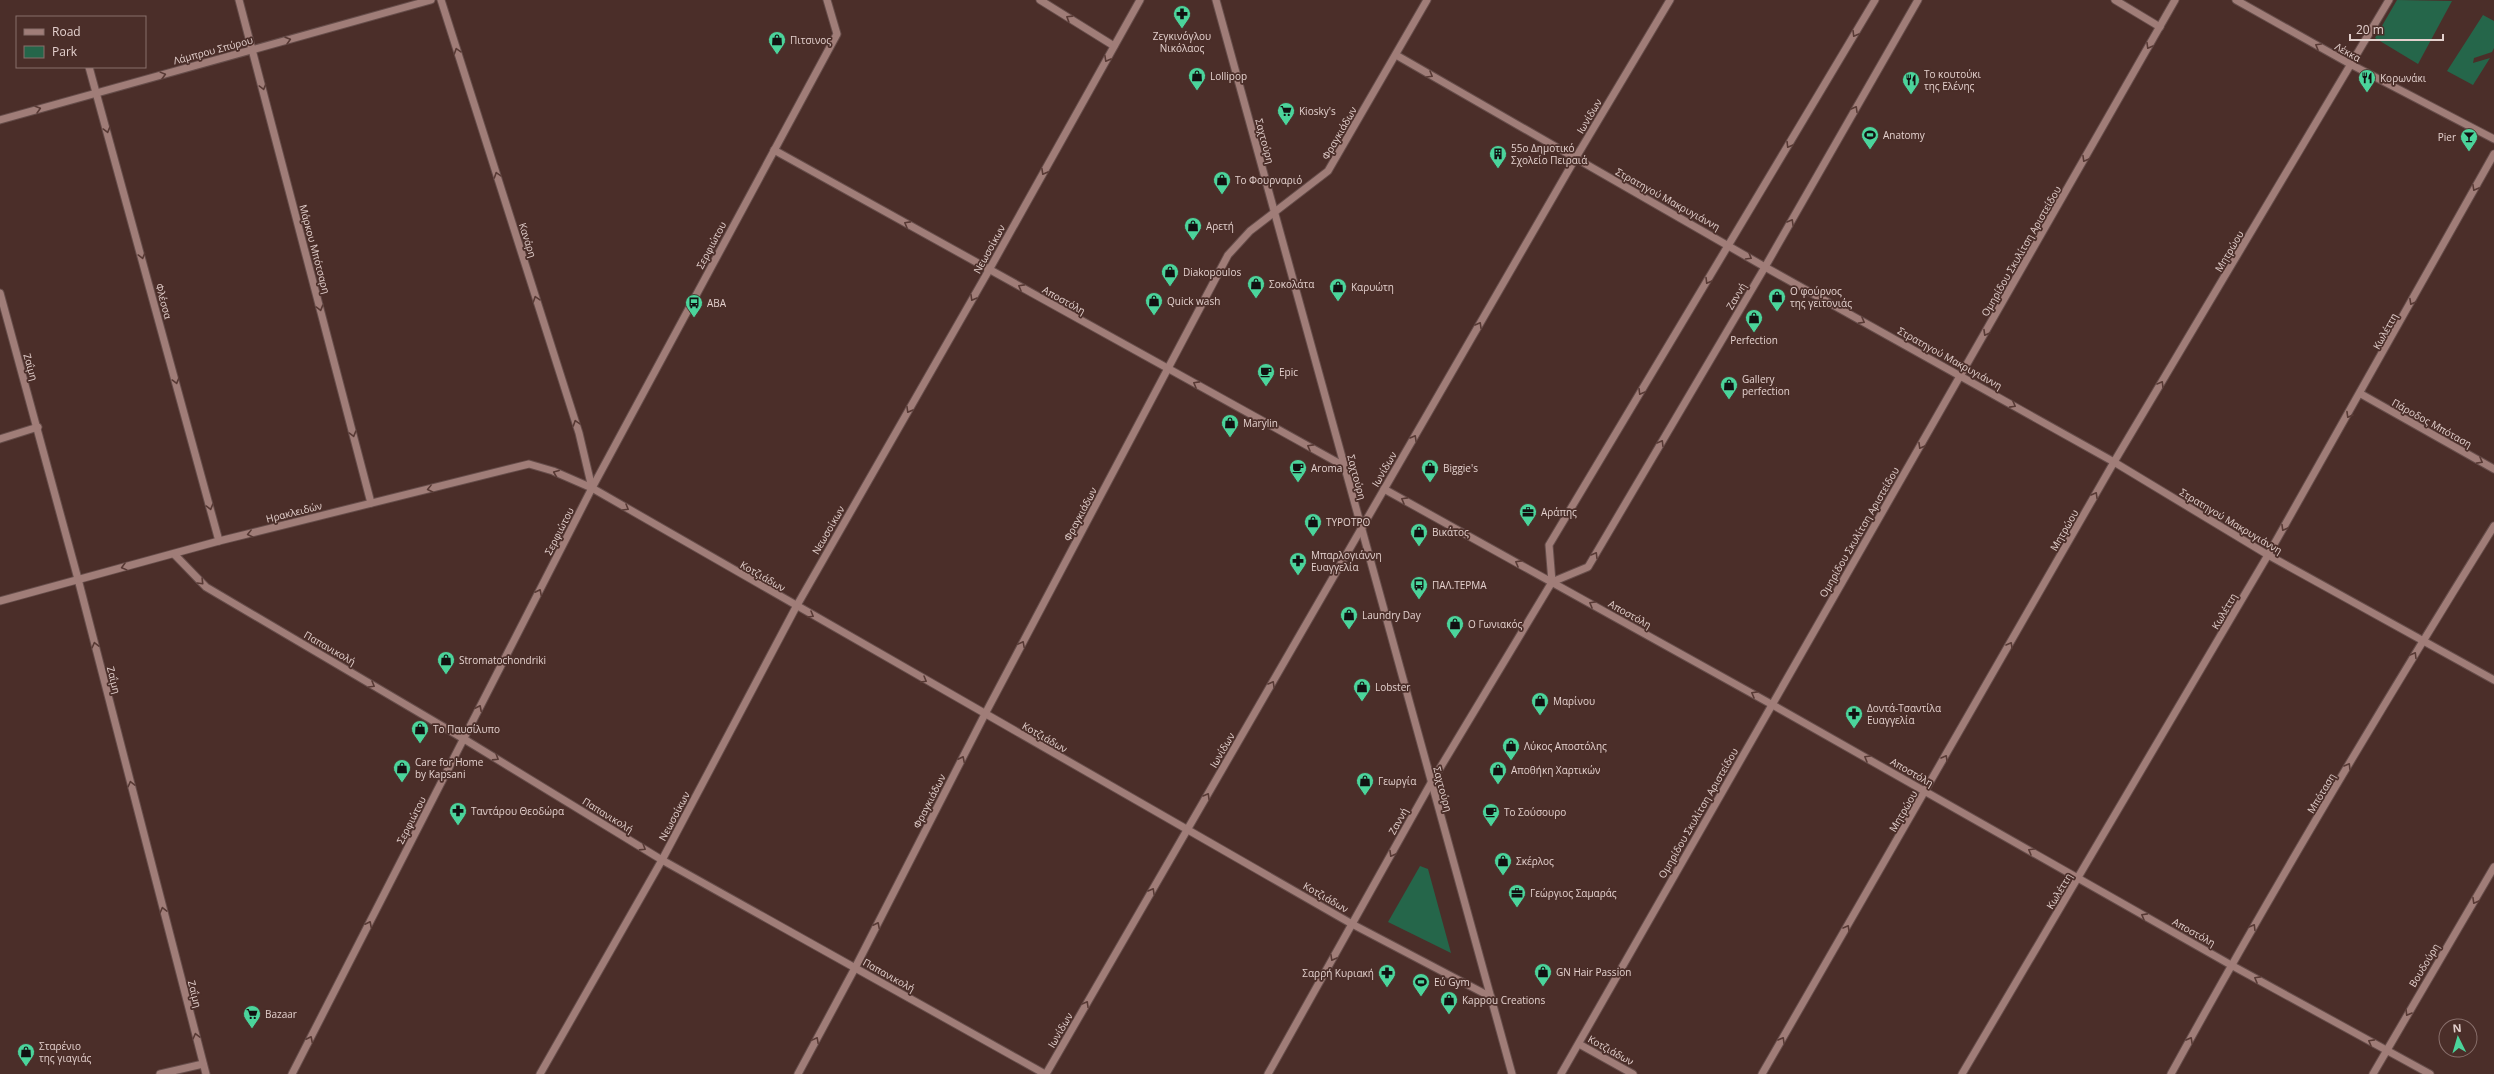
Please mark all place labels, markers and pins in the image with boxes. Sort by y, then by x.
pharmacy icon: Ζεγκινόγλου Νικόλαος [1172,4,1192,29]
place label: Ζεγκινόγλου Νικόλαος [1153,29,1211,55]
shop icon: Πιτσινος [767,30,787,55]
place label: Πιτσινος [790,33,831,47]
shop icon: Lollipop [1187,66,1207,91]
place label: Το κουτούκι της Ελένης [1924,67,1982,93]
restaurant icon: Κορωνάκι [2357,68,2377,93]
place label: Lollipop [1210,69,1247,83]
restaurant icon: Το κουτούκι της Ελένης [1901,70,1921,95]
place label: Κορωνάκι [2380,71,2427,85]
supermarket icon: Kiosky's [1276,101,1296,126]
place label: Kiosky's [1299,104,1336,118]
sports icon: Anatomy [1860,125,1880,150]
bar icon: Pier [2459,127,2479,152]
place label: Anatomy [1883,128,1926,142]
place label: Pier [2438,130,2456,144]
place label: 55ο Δημοτικό Σχολείο Πειραιά [1511,141,1587,167]
building icon: 55ο Δημοτικό Σχολείο Πειραιά [1488,144,1508,169]
shop icon: Το Φουρναριό [1212,170,1232,195]
place label: Το Φουρναριό [1235,173,1302,187]
shop icon: Αρετή [1183,216,1203,241]
place label: Αρετή [1206,219,1234,233]
shop icon: Diakopoulos [1160,262,1180,287]
place label: Diakopoulos [1183,265,1241,279]
shop icon: Σοκολάτα [1246,274,1266,299]
place label: Σοκολάτα [1269,277,1314,291]
shop icon: Καρυώτη [1328,277,1348,302]
place label: Καρυώτη [1351,280,1394,294]
place label: Ο φούρνος της γειτονιάς [1790,284,1852,310]
shop icon: Ο φούρνος της γειτονιάς [1767,287,1787,312]
shop icon: Quick wash [1144,291,1164,316]
bus stop icon: ΑΒΑ [684,293,704,318]
place label: Quick wash [1167,294,1220,308]
place label: ΑΒΑ [707,296,727,310]
shop icon: Perfection [1744,308,1764,333]
place label: Perfection [1730,333,1778,347]
cafe icon: Epic [1256,362,1276,387]
place label: Epic [1279,365,1298,379]
place label: Gallery perfection [1742,372,1790,398]
shop icon: Gallery perfection [1719,375,1739,400]
shop icon: Marylin [1220,413,1240,438]
place label: Marylin [1243,416,1278,430]
cafe icon: Aroma [1288,458,1308,483]
shop icon: Biggie's [1420,458,1440,483]
place label: Aroma [1311,461,1342,475]
place label: Biggie's [1443,461,1478,475]
office icon: Αράπης [1518,502,1538,527]
place label: Αράπης [1541,505,1577,519]
shop icon: ΤΥΡΟΤΡΟ [1303,512,1323,537]
place label: ΤΥΡΟΤΡΟ [1326,515,1370,529]
shop icon: Βικάτος [1409,522,1429,547]
place label: Βικάτος [1432,525,1469,539]
place label: Μπαρλογιάννη Ευαγγελία [1311,548,1382,574]
pharmacy icon: Μπαρλογιάννη Ευαγγελία [1288,551,1308,576]
bus stop icon: ΠΑΛ.ΤΕΡΜΑ [1409,575,1429,600]
place label: ΠΑΛ.ΤΕΡΜΑ [1432,578,1487,592]
shop icon: Laundry Day [1339,605,1359,630]
place label: Laundry Day [1362,608,1422,622]
shop icon: Ο Γωνιακός [1445,614,1465,639]
place label: Ο Γωνιακός [1468,617,1522,631]
shop icon: Stromatochondriki [436,650,456,675]
place label: Stromatochondriki [459,653,546,667]
shop icon: Lobster [1352,677,1372,702]
place label: Lobster [1375,680,1410,694]
shop icon: Μαρίνου [1530,691,1550,716]
place label: Μαρίνου [1553,694,1595,708]
place label: Δοντά-Τσαντίλα Ευαγγελία [1867,701,1941,727]
pharmacy icon: Δοντά-Τσαντίλα Ευαγγελία [1844,704,1864,729]
shop icon: Το Παυσίλυπο [410,719,430,744]
place label: Το Παυσίλυπο [433,722,500,736]
shop icon: Λύκος Αποστόλης [1501,736,1521,761]
place label: Λύκος Αποστόλης [1524,739,1607,753]
place label: Care for Home by Kapsani [415,755,484,781]
shop icon: Care for Home by Kapsani [392,758,412,783]
shop icon: Αποθήκη Χαρτικών [1488,760,1508,785]
place label: Αποθήκη Χαρτικών [1511,763,1600,777]
shop icon: Γεωργία [1355,771,1375,796]
place label: Γεωργία [1378,774,1416,788]
pharmacy icon: Ταντάρου Θεοδώρα [448,801,468,826]
cafe icon: Το Σούσουρο [1481,802,1501,827]
place label: Ταντάρου Θεοδώρα [471,804,564,818]
place label: Το Σούσουρο [1504,805,1566,819]
shop icon: Σκέρλος [1493,851,1513,876]
place label: Σκέρλος [1516,854,1554,868]
office icon: Γεώργιος Σαμαράς [1507,883,1527,908]
place label: Γεώργιος Σαμαράς [1530,886,1617,900]
shop icon: GN Hair Passion [1533,962,1553,987]
pharmacy icon: Σαρρή Κυριακή [1377,963,1397,988]
place label: GN Hair Passion [1556,965,1631,979]
place label: Σαρρή Κυριακή [1302,966,1374,980]
sports icon: Εύ Gym [1411,972,1431,997]
place label: Εύ Gym [1434,975,1470,989]
shop icon: Kappou Creations [1439,990,1459,1015]
place label: Kappou Creations [1462,993,1545,1007]
supermarket icon: Bazaar [242,1004,262,1029]
place label: Bazaar [265,1007,297,1021]
place label: Σταρένιο της γιαγιάς [39,1039,92,1065]
shop icon: Σταρένιο της γιαγιάς [16,1042,36,1067]

